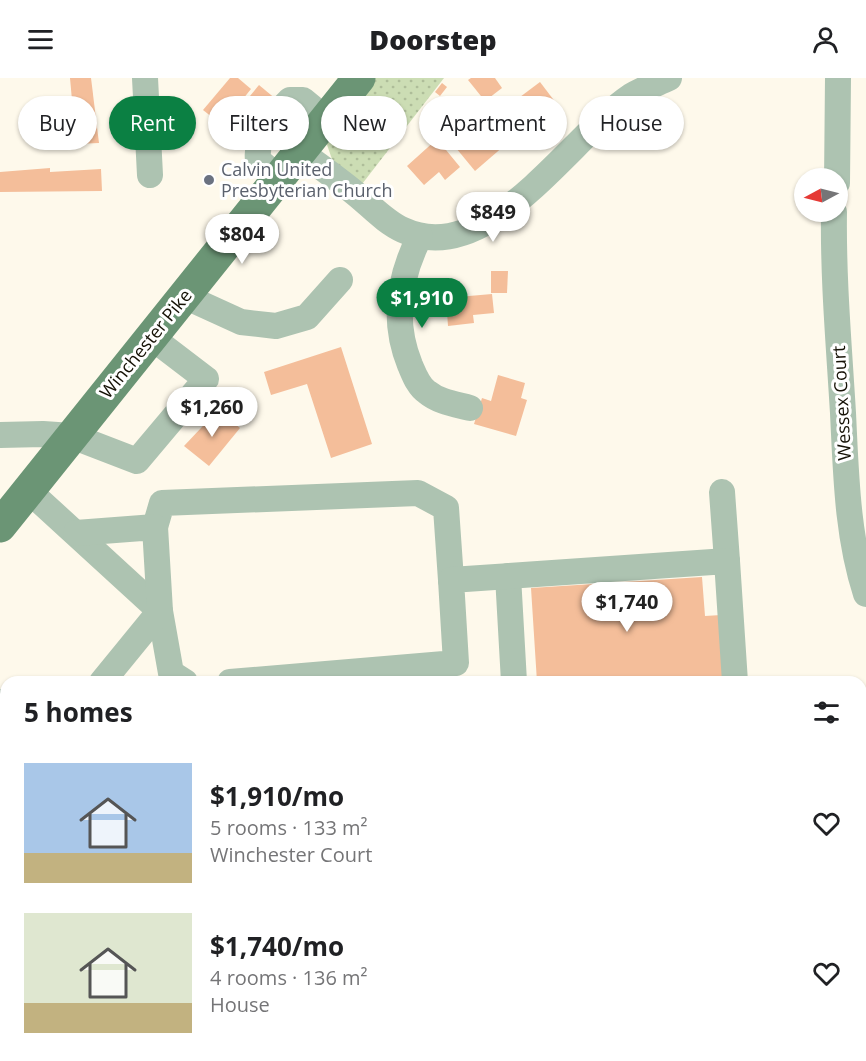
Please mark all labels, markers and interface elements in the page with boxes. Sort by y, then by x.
text: Doorstep [369,21,497,58]
icon: menu [24,23,57,56]
icon: person [809,23,842,56]
chip: Buy [18,96,97,150]
chip: Rent [109,96,196,150]
chip: Filters [208,96,309,150]
chip: New [321,96,407,150]
chip: Apartment [419,96,567,150]
chip: House [579,96,684,150]
place label: Calvin United Presbyterian Church [221,157,392,202]
north arrow [794,168,848,222]
map controls [794,168,848,222]
marker: Calvin United Presbyterian Church [202,173,216,187]
pin: $849 [457,192,529,243]
text: $849 [470,198,516,225]
pin: $804 [206,214,278,265]
text: $804 [219,220,265,247]
pin: $1,910 [373,278,471,329]
street label: Winchester Pike [94,284,197,403]
text: $1,910 [391,284,453,311]
street label: Wessex Court [826,345,856,461]
pin: $1,260 [163,387,261,438]
text: $1,260 [181,393,243,420]
pin: $1,740 [578,582,676,633]
text: $1,740 [596,588,658,615]
text: 5 homes [24,694,133,730]
icon: filters [810,696,843,729]
text: $1,910/mo [210,778,344,814]
icon: home [72,787,144,859]
icon: heart [810,807,843,840]
text: 5 rooms · 133 m² [210,814,368,841]
text: Winchester Court [210,841,372,868]
text: $1,740/mo [210,928,344,964]
icon: home [72,937,144,1009]
icon: heart [810,957,843,990]
text: 4 rooms · 136 m² [210,964,368,991]
text: House [210,991,270,1018]

